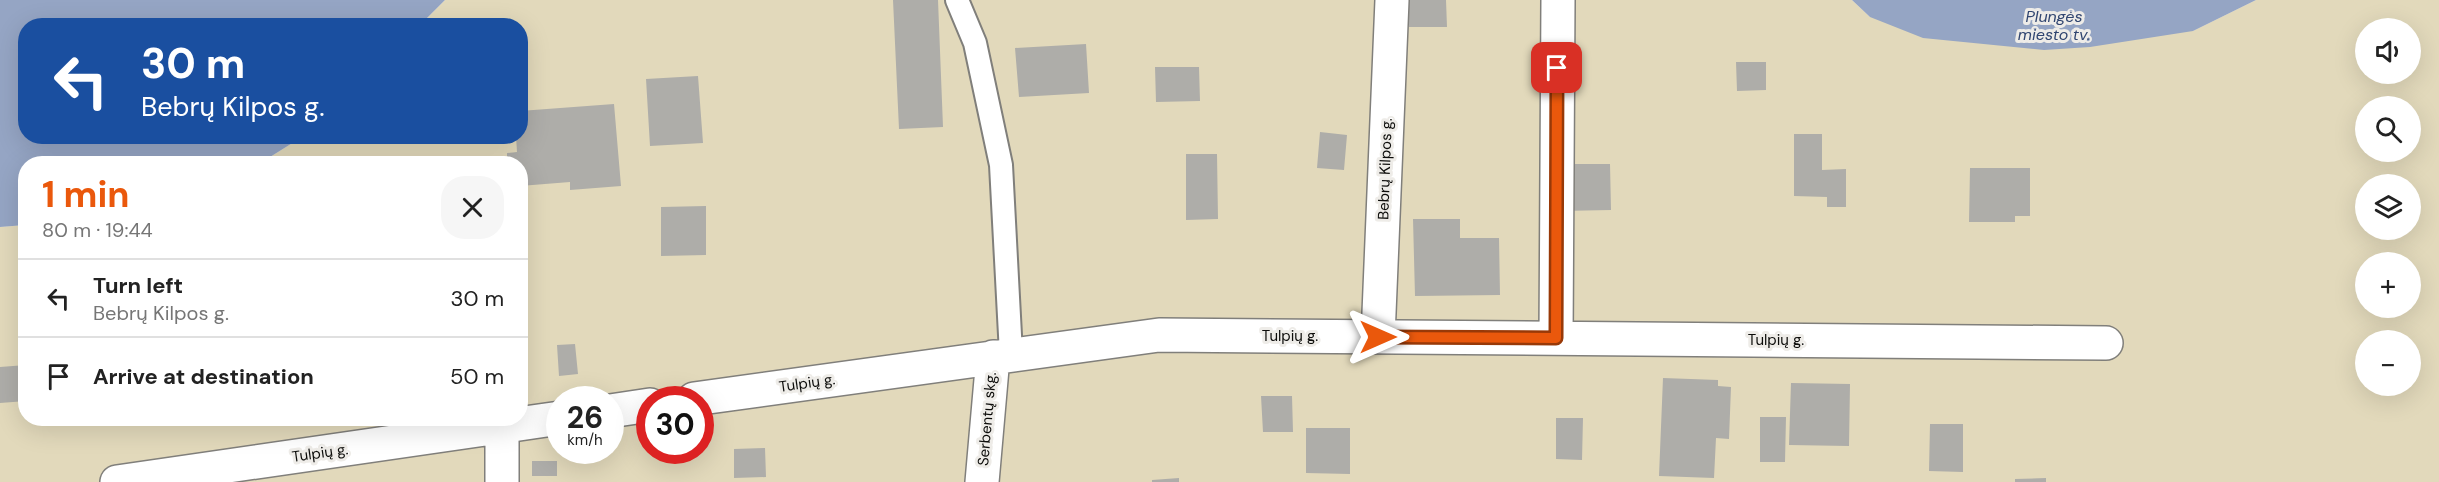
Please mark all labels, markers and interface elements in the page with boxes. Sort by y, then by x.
water label: Plungės miesto tv. [2018,6,2090,45]
map controls [2355,18,2421,396]
button: sound [2355,18,2421,84]
text: 30 m [141,36,245,91]
icon: left [42,42,120,120]
pin [1531,42,1582,93]
icon: arrive [1540,51,1573,84]
text: Bebrų Kilpos g. [141,89,325,124]
button: search [2355,96,2421,162]
street label: Bebrų Kilpos g. [1373,118,1397,220]
text: 1 min [42,171,130,218]
button: layers [2355,174,2421,240]
button: close [441,176,504,239]
text: 80 m · 19:44 [42,217,153,243]
button: + [2355,252,2421,318]
text: Turn left [93,271,183,300]
icon: left [42,282,75,315]
text: 30 m [450,284,504,313]
text: Bebrų Kilpos g. [93,300,229,326]
position arrow [1346,305,1410,369]
street label: Tulpių g. [1262,326,1318,346]
street label: Tulpių g. [1748,330,1804,350]
button: − [2355,330,2421,396]
icon: arrive [42,360,75,393]
text: Arrive at destination [93,362,314,391]
text: 50 m [450,362,504,391]
street label: Tulpių g. [778,369,836,397]
street label: Serbentų skg. [973,371,1001,467]
speed limit sign: 30 [636,386,714,464]
text: 26 [567,398,603,437]
text: km/h [567,430,603,450]
street label: Tulpių g. [291,439,349,467]

